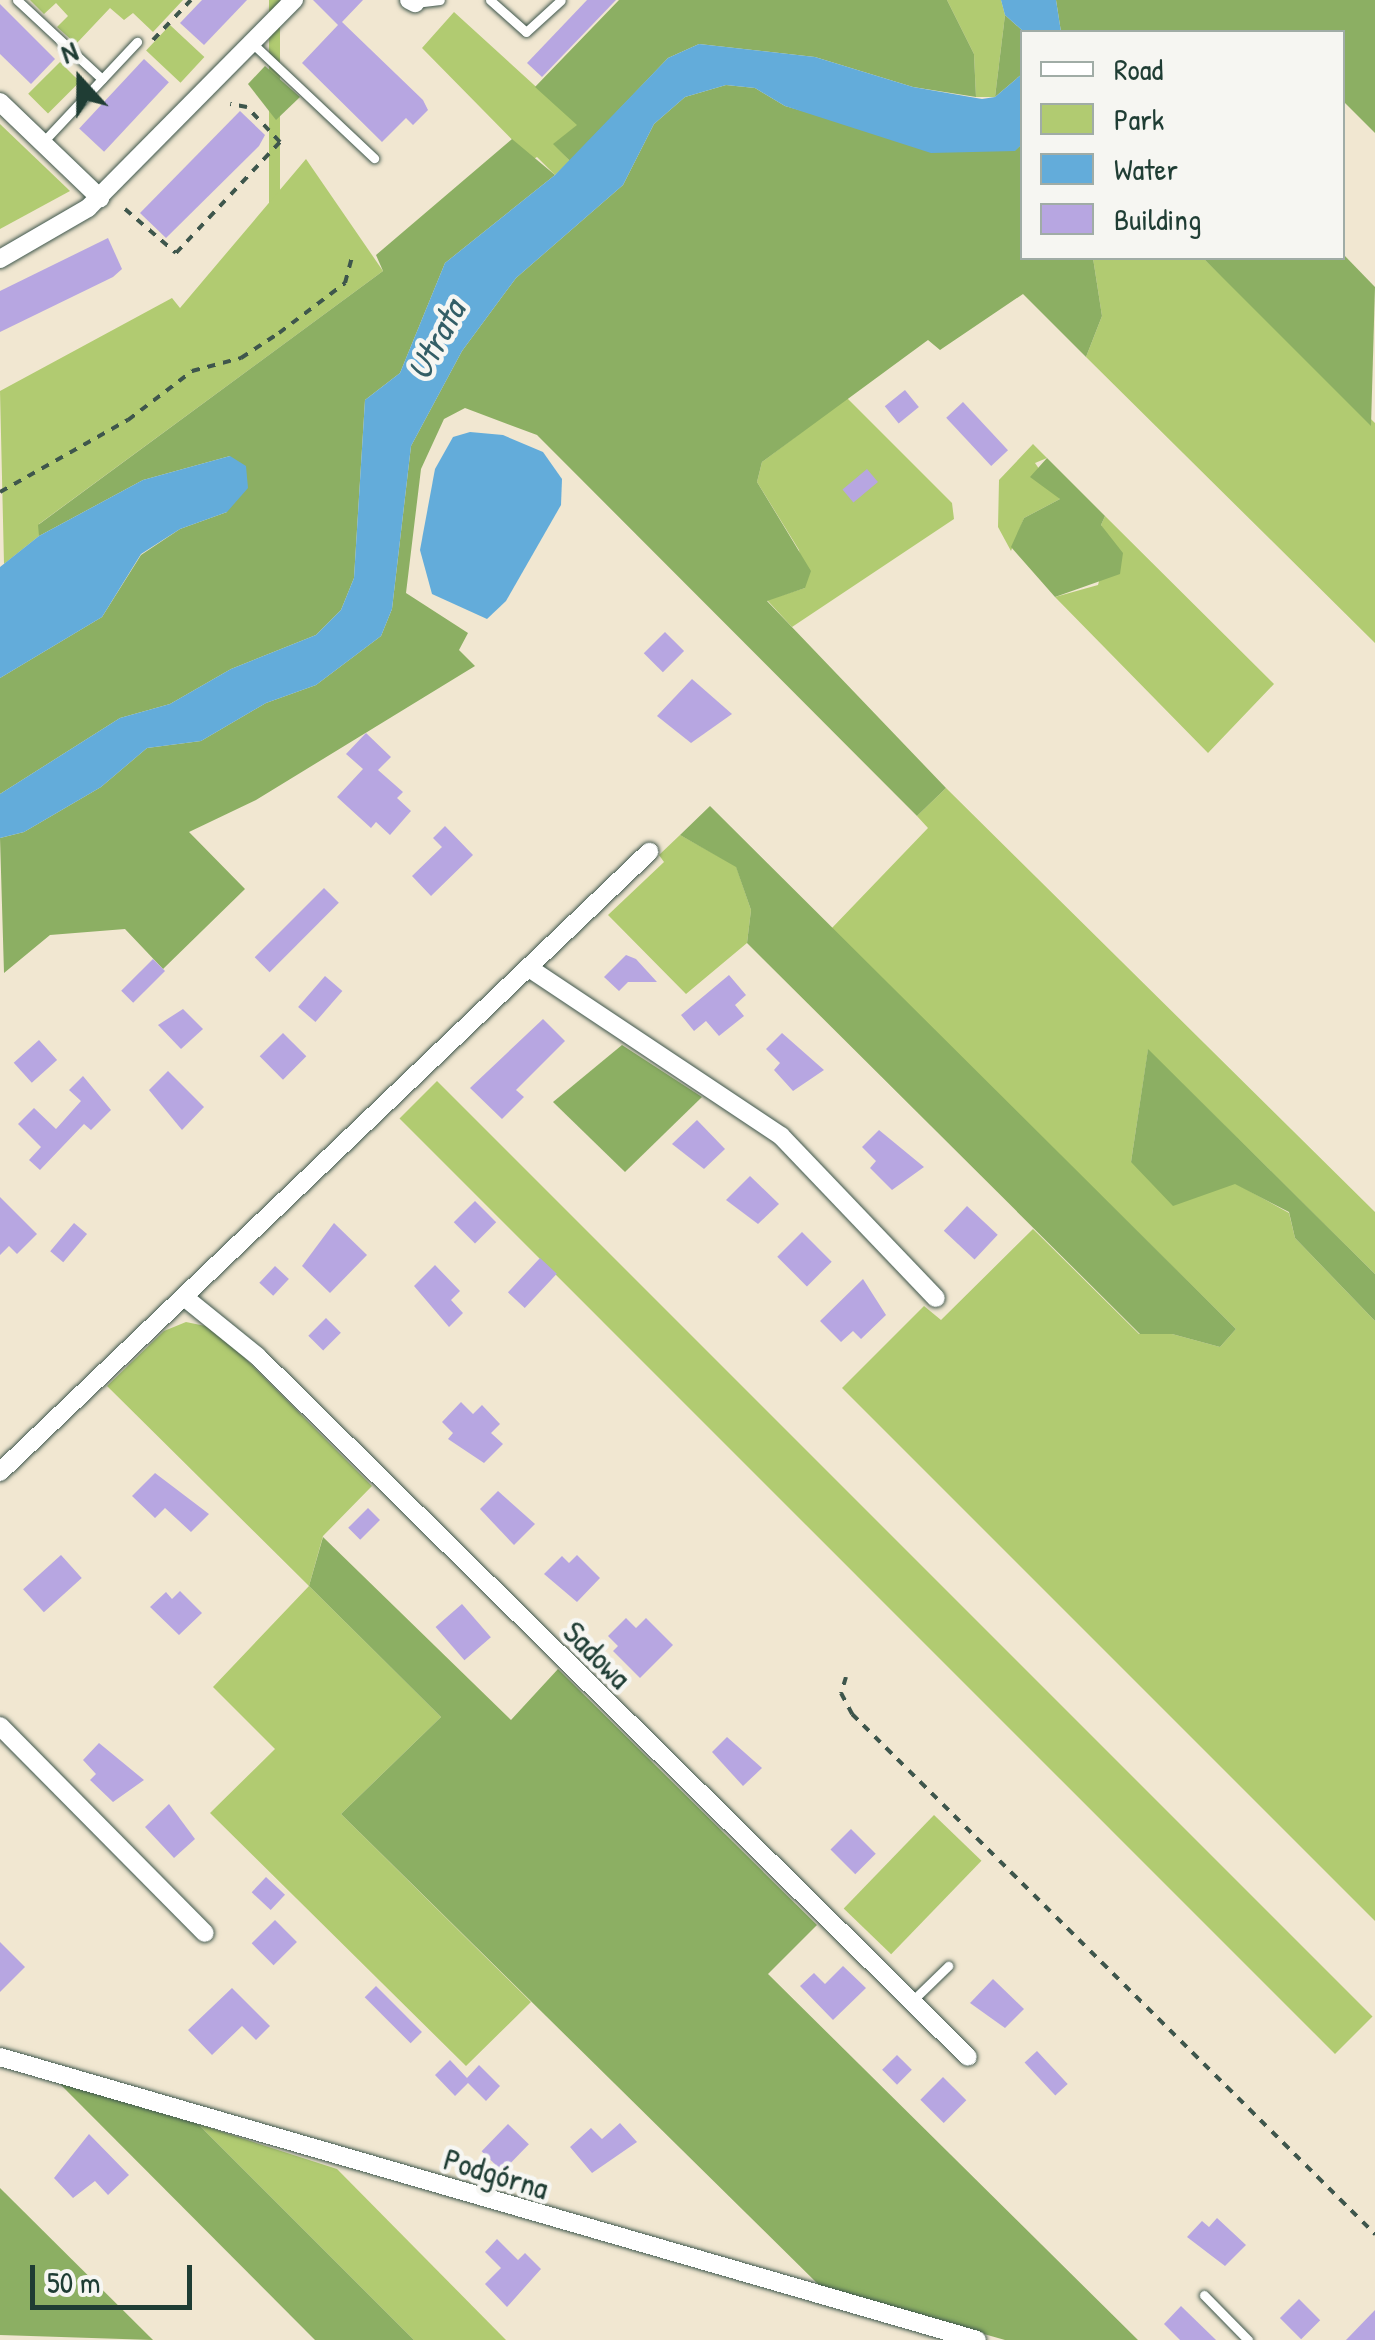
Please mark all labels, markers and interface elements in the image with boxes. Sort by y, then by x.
north arrow [30,30,130,130]
legend [1020,30,1345,260]
text: N [55,32,83,72]
text: Road [1114,49,1163,89]
text: Park [1114,99,1164,139]
text: Water [1114,149,1178,189]
text: Building [1114,199,1201,239]
water label: Utrata [398,293,474,387]
street label: Sadowa [555,1613,639,1697]
street label: Podgórna [439,2140,553,2208]
scale bar [35,2245,198,2307]
text: 50 m [47,2262,100,2302]

